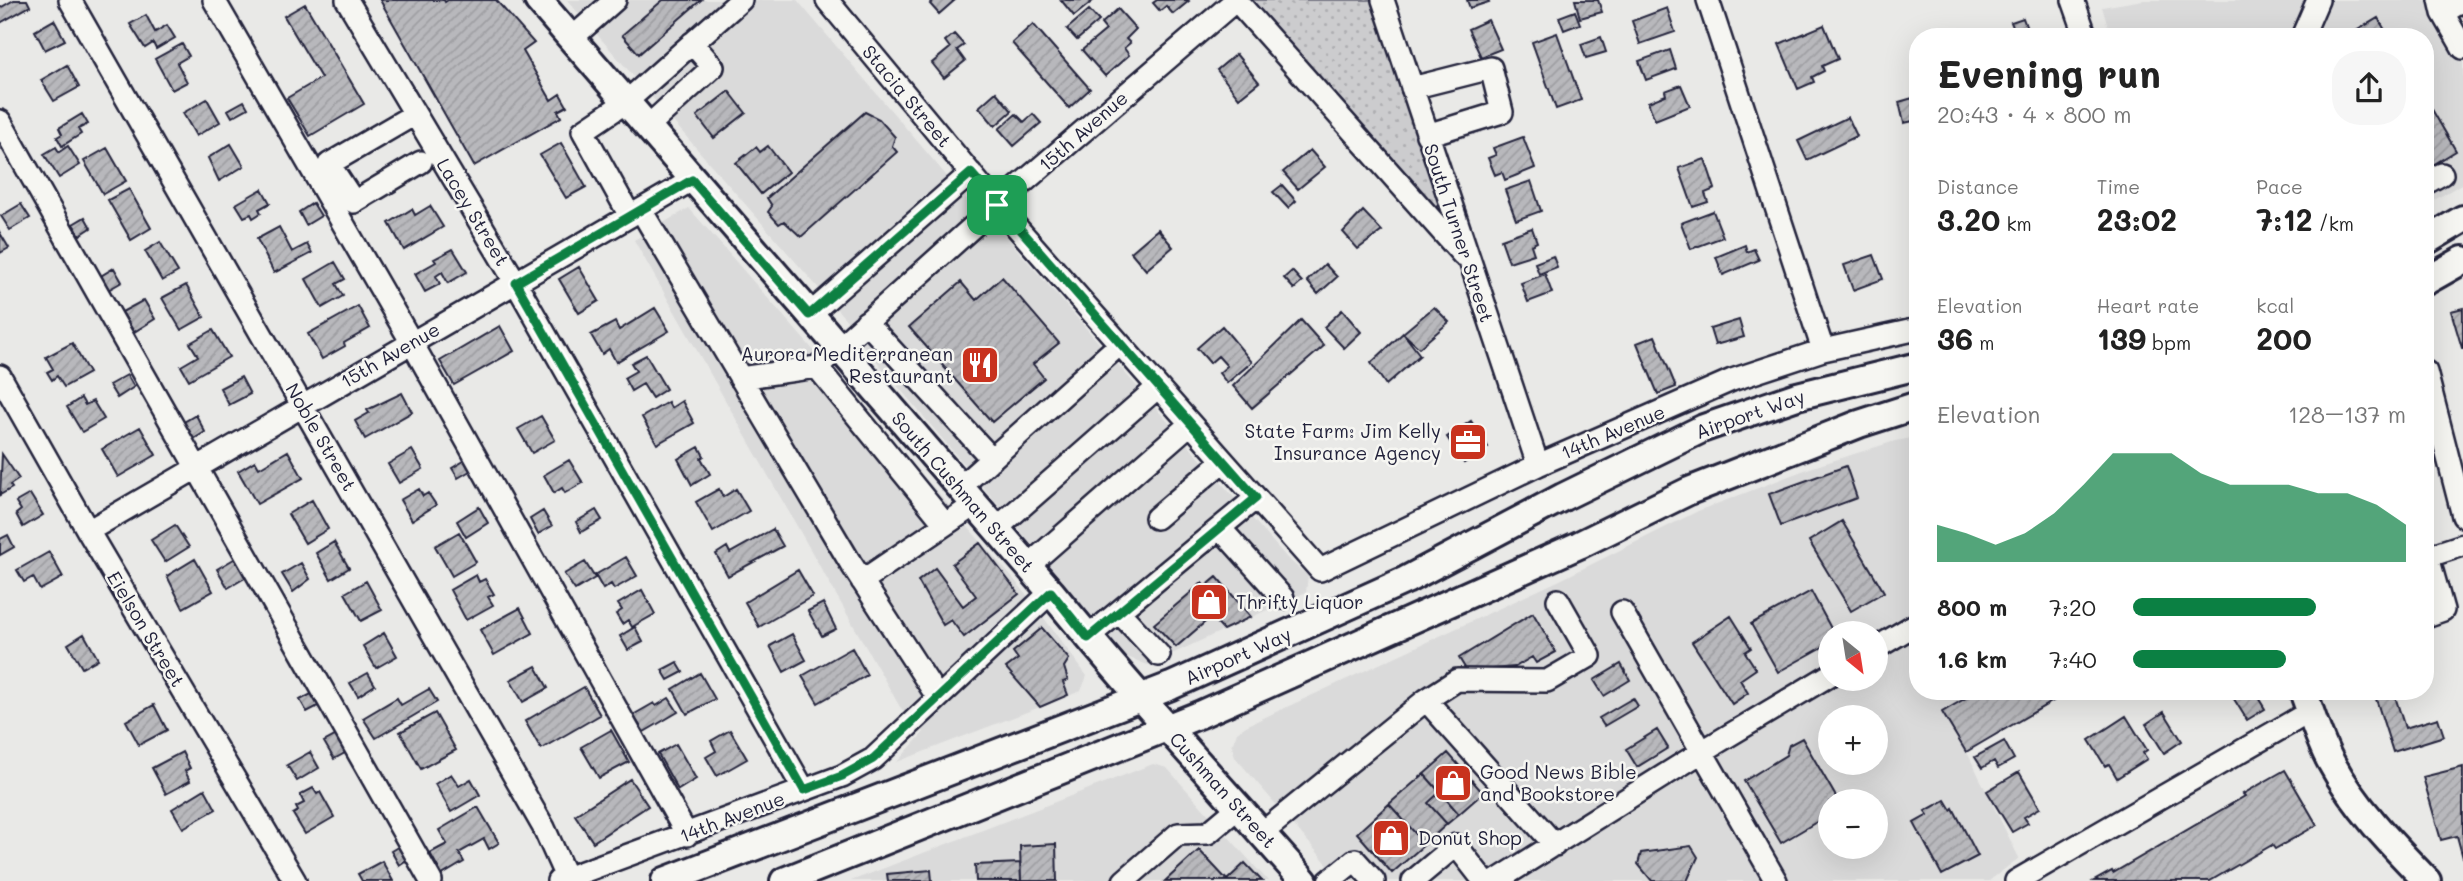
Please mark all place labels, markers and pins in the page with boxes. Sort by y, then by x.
pin [967,175,1027,235]
place label: Aurora Mediterranean Restaurant [741,341,953,388]
restaurant icon: Aurora Mediterranean Restaurant [959,344,1001,386]
place label: State Farm: Jim Kelly Insurance Agency [1245,418,1441,465]
office icon: State Farm: Jim Kelly Insurance Agency [1447,421,1489,463]
shop icon: Thrifty Liquor [1188,581,1230,623]
place label: Thrifty Liquor [1236,589,1364,614]
place label: Good News Bible and Bookstore [1480,759,1637,806]
shop icon: Good News Bible and Bookstore [1432,762,1474,804]
shop icon: Donut Shop [1370,817,1412,859]
place label: Donut Shop [1418,825,1522,850]

